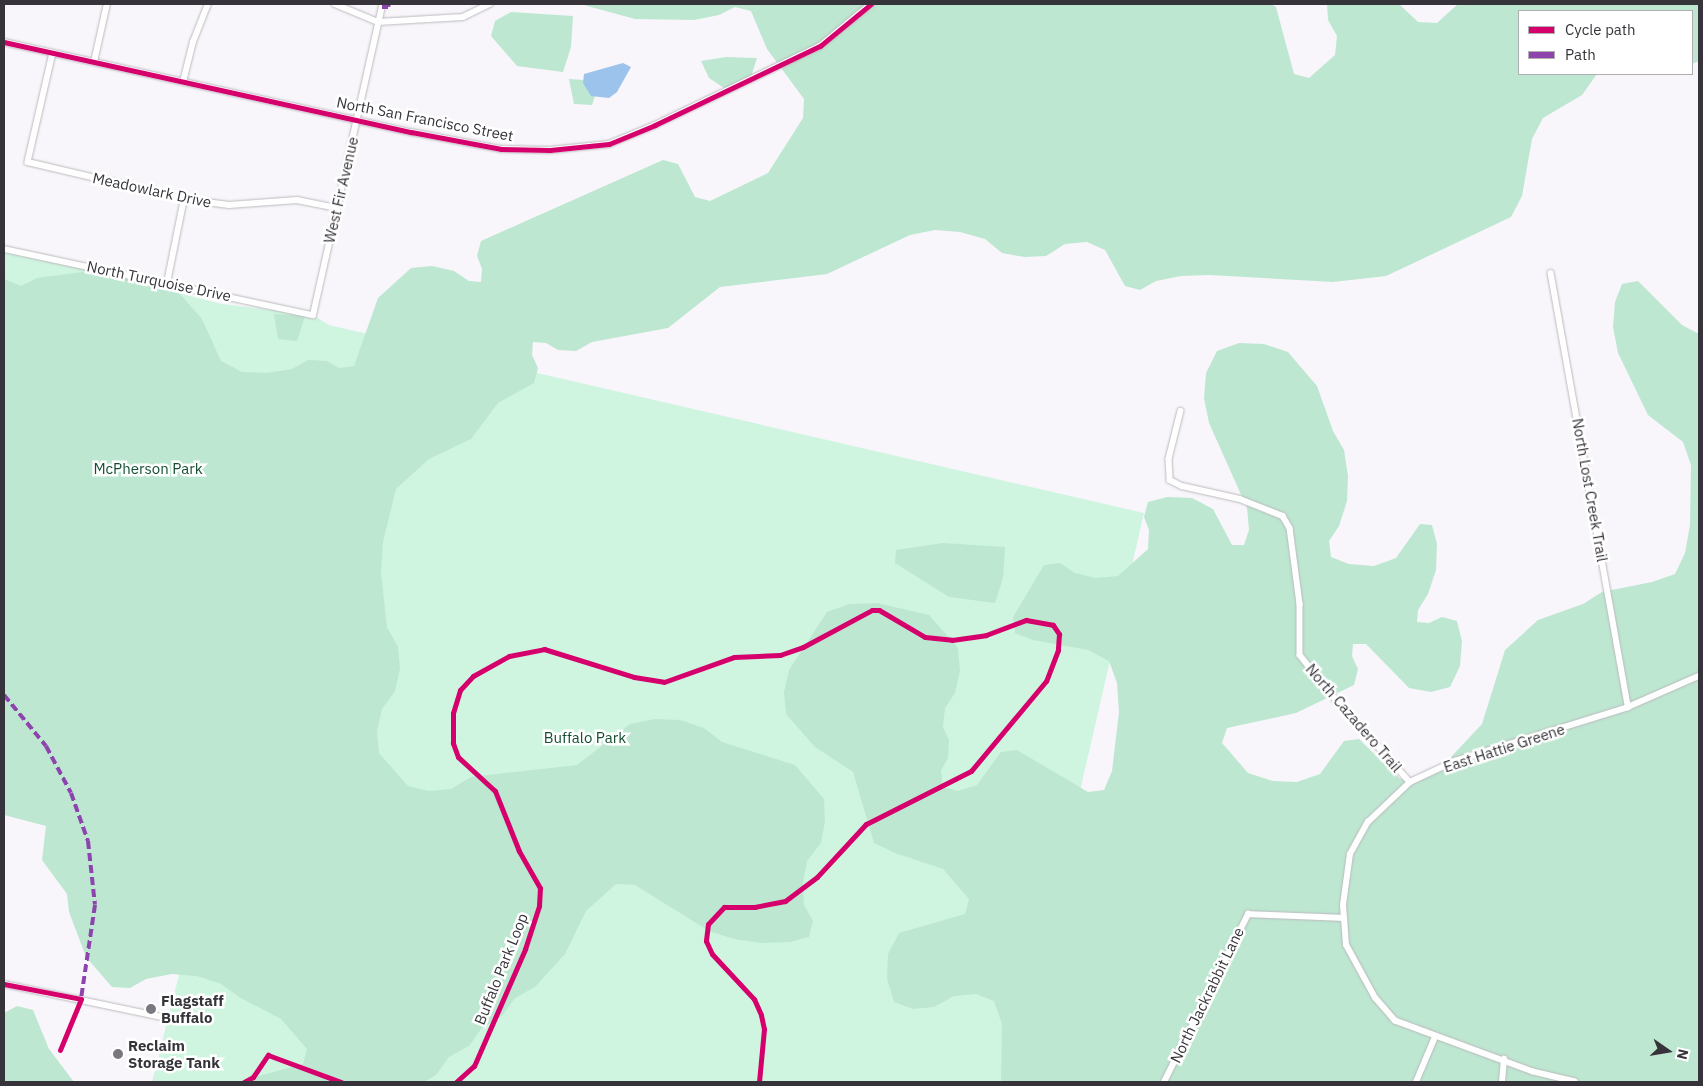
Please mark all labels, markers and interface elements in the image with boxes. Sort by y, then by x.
legend [1518,10,1693,75]
text: Cycle path [1565,20,1636,39]
text: Path [1565,45,1596,64]
street label: North San Francisco Street [335,93,515,145]
street label: West Fir Avenue [320,135,362,245]
street label: Meadowlark Drive [91,169,213,211]
street label: North Turquoise Drive [85,257,233,305]
street label: North Lost Creek Trail [1569,417,1611,563]
park label: McPherson Park [93,460,203,478]
street label: North Cazadero Trail [1302,660,1406,776]
street label: East Hattie Greene [1441,720,1567,776]
park label: Buffalo Park [544,729,626,747]
street label: Buffalo Park Loop [470,911,532,1027]
street label: North Jackrabbit Lane [1166,924,1248,1066]
place label: Flagstaff Buffalo [161,991,224,1026]
marker: Flagstaff Buffalo [145,1003,157,1015]
north arrow [1643,1026,1693,1076]
place label: Reclaim Storage Tank [128,1036,220,1071]
text: N [1673,1047,1693,1061]
marker: Reclaim Storage Tank [112,1048,124,1060]

